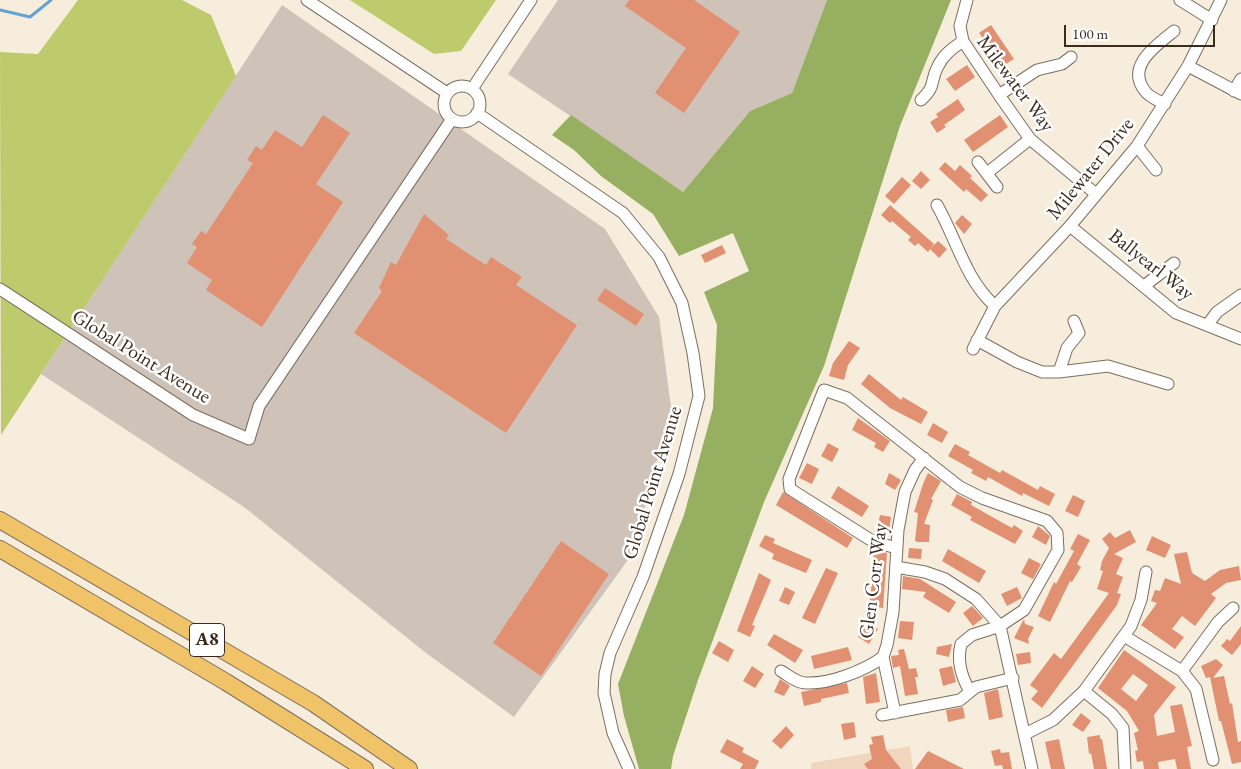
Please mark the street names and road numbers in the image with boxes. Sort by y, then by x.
street label: Milewater Way [971,31,1059,137]
street label: Milewater Drive [1043,113,1139,225]
street label: Ballyearl Way [1104,224,1198,306]
street label: Global Point Avenue [67,305,215,409]
street label: Global Point Avenue [618,403,688,563]
street label: Glen Corr Way [855,522,893,640]
road number: A8 [190,624,224,656]

